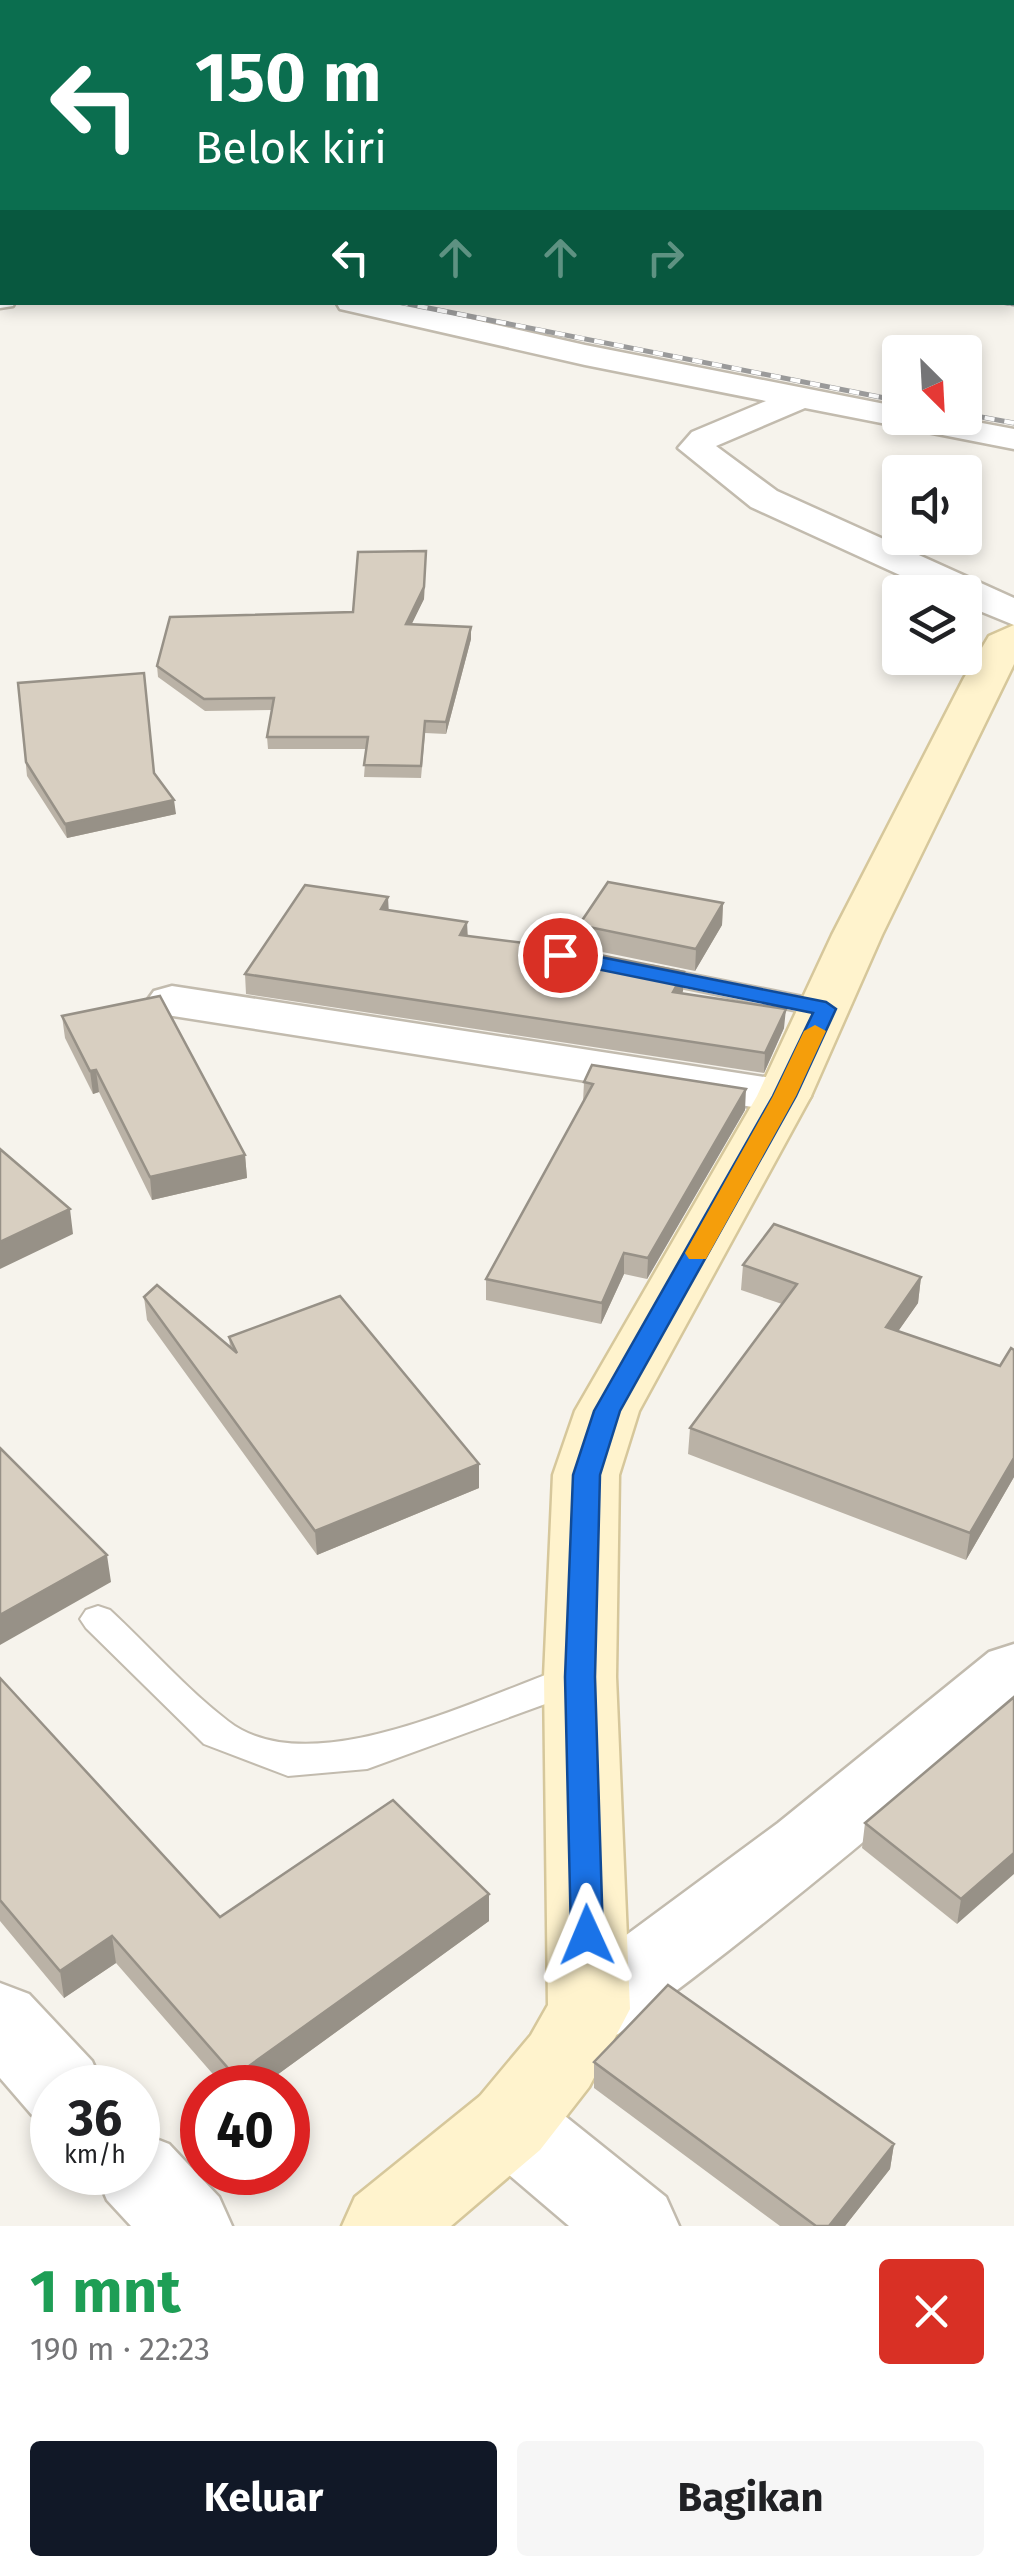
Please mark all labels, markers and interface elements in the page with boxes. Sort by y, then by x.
text: 150 m [195,36,382,120]
icon: left [30,40,160,170]
text: Belok kiri [195,121,387,175]
icon: left [323,230,378,285]
icon: ahead [428,230,483,285]
icon: ahead [533,230,588,285]
icon: right [638,230,693,285]
north arrow [882,335,982,435]
map controls [882,335,982,675]
button: sound [882,455,982,555]
button: layers [882,575,982,675]
pin [518,913,603,998]
icon: arrive [533,928,588,983]
position arrow [535,1883,639,1987]
speed limit sign: 40 [180,2065,310,2195]
text: 36 [68,2088,122,2148]
text: km/h [64,2140,126,2170]
text: 1 mnt [30,2256,181,2328]
button: close [879,2259,984,2364]
text: 190 m · 22:23 [30,2330,210,2368]
button: Keluar [30,2441,497,2556]
button: Bagikan [517,2441,984,2556]

